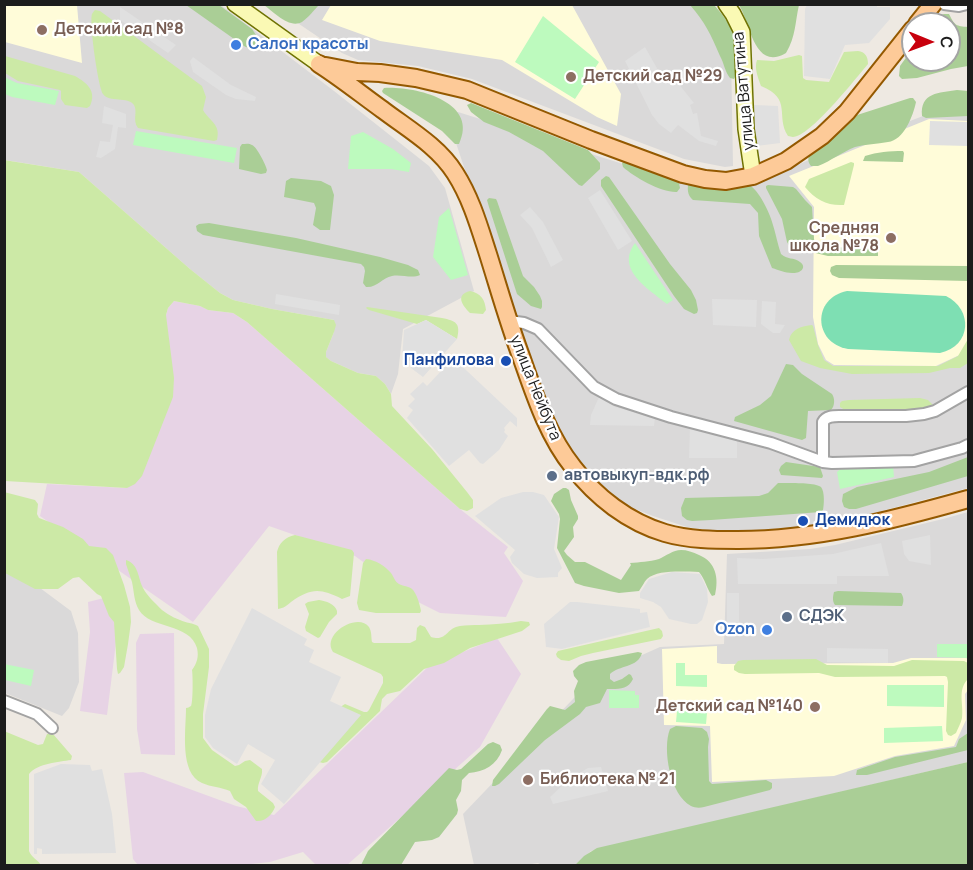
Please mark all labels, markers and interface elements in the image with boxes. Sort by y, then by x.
north arrow [901,12,961,72]
place label: Детский сад №8 [54,20,184,40]
marker: Детский сад №8 [35,23,49,37]
street label: улица Ватутина [729,31,759,151]
place label: Салон красоты [248,35,368,55]
text: С [936,36,958,48]
marker: Салон красоты [229,38,243,52]
place label: Детский сад №29 [583,67,722,87]
marker: Детский сад №29 [564,70,578,84]
place label: Средняя школа №78 [789,219,879,257]
marker: Средняя школа №78 [884,231,898,245]
street label: улица Нейбута [505,333,565,443]
place label: Панфилова [404,351,494,371]
marker: Панфилова [499,354,513,368]
place label: автовыкуп-вдк.рф [564,466,710,486]
marker: автовыкуп-вдк.рф [545,469,559,483]
place label: Демидюк [815,511,890,531]
marker: Демидюк [796,514,810,528]
place label: СДЭК [799,607,844,627]
marker: СДЭК [780,610,794,624]
place label: Ozon [715,620,755,640]
marker: Ozon [760,623,774,637]
place label: Детский сад №140 [656,697,803,717]
marker: Детский сад №140 [808,700,822,714]
place label: Библиотека № 21 [540,770,676,790]
marker: Библиотека № 21 [521,773,535,787]

